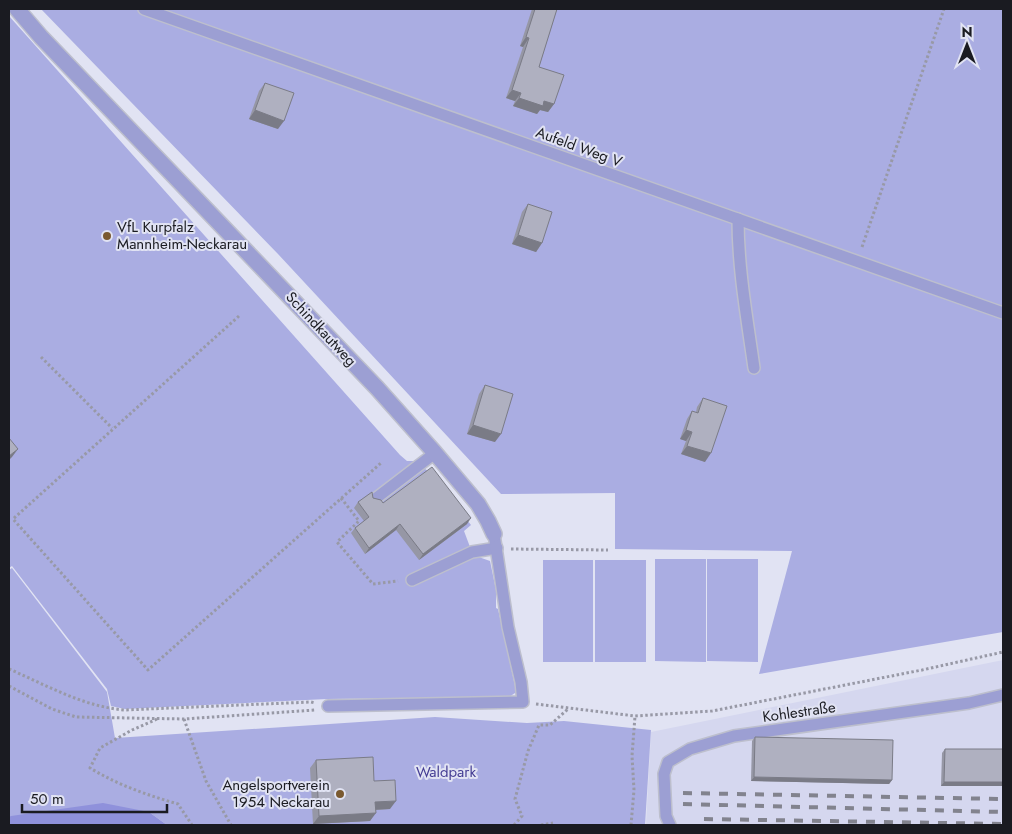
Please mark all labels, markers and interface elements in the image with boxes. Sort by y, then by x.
north arrow [942,20,992,70]
text: N [961,22,973,42]
street label: Aufeld Weg V [533,121,625,173]
place label: VfL Kurpfalz Mannheim-Neckarau [117,216,247,255]
marker: VfL Kurpfalz Mannheim-Neckarau [101,230,113,242]
street label: Schindkautweg [281,287,361,371]
street label: Kohlestraße [761,696,837,728]
park label: Waldpark [416,761,476,783]
place label: Angelsportverein 1954 Neckarau [222,774,330,813]
scale bar [22,782,168,814]
text: 50 m [30,788,64,810]
marker: Angelsportverein 1954 Neckarau [334,788,346,800]

